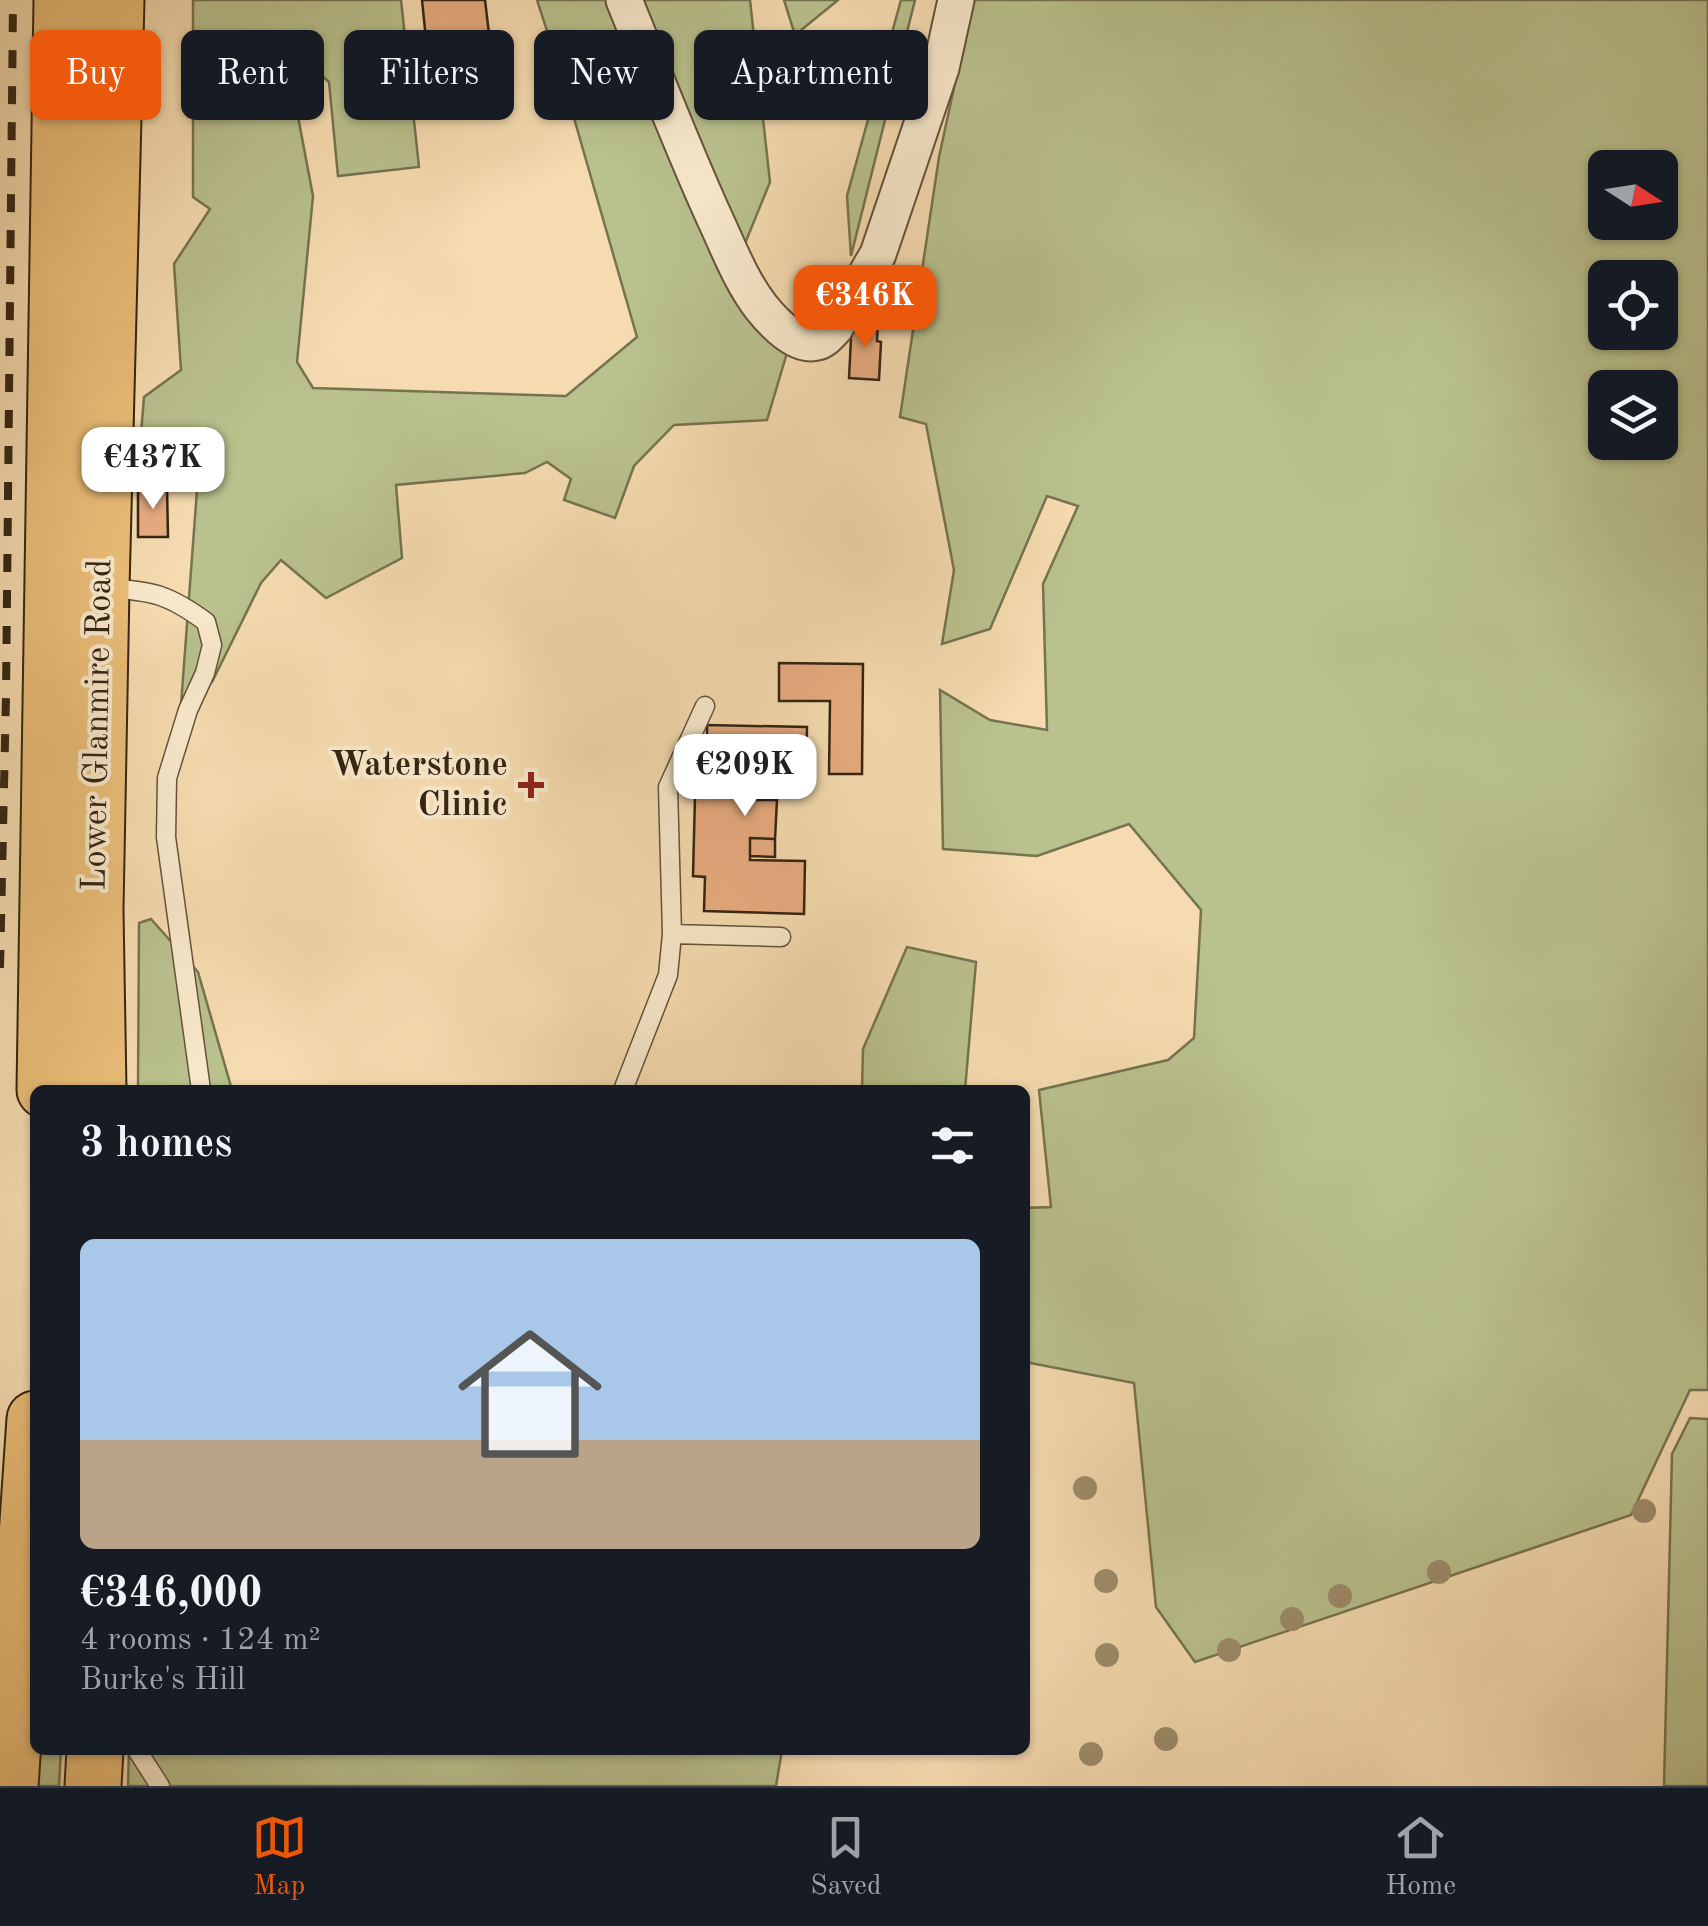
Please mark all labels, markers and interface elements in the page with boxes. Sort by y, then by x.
chip: Buy [30,30,161,120]
chip: Rent [181,30,324,120]
chip: Filters [344,30,514,120]
chip: New [534,30,674,120]
chip: Apartment [694,30,928,120]
north arrow [1588,150,1678,240]
map controls [1588,150,1678,460]
button: locate [1588,260,1678,350]
pin: €346K [795,265,935,350]
text: €346K [816,281,914,313]
button: layers [1588,370,1678,460]
pin: €437K [83,427,223,512]
text: €437K [104,443,202,475]
street label: Lower Glanmire Road [78,559,118,891]
pin: €209K [675,734,815,819]
place label: Waterstone Clinic [330,748,508,823]
text: €209K [696,750,794,782]
marker: Waterstone Clinic [518,772,544,798]
icon: filters [925,1118,980,1173]
text: 3 homes [80,1124,232,1166]
icon: home [440,1304,620,1484]
text: €346,000 [80,1574,262,1616]
text: 4 rooms · 124 m² [80,1625,321,1657]
text: Burke's Hill [80,1665,245,1697]
tab: Map [252,1810,307,1905]
tab: Saved [810,1810,882,1905]
tab: Home [1385,1810,1456,1905]

